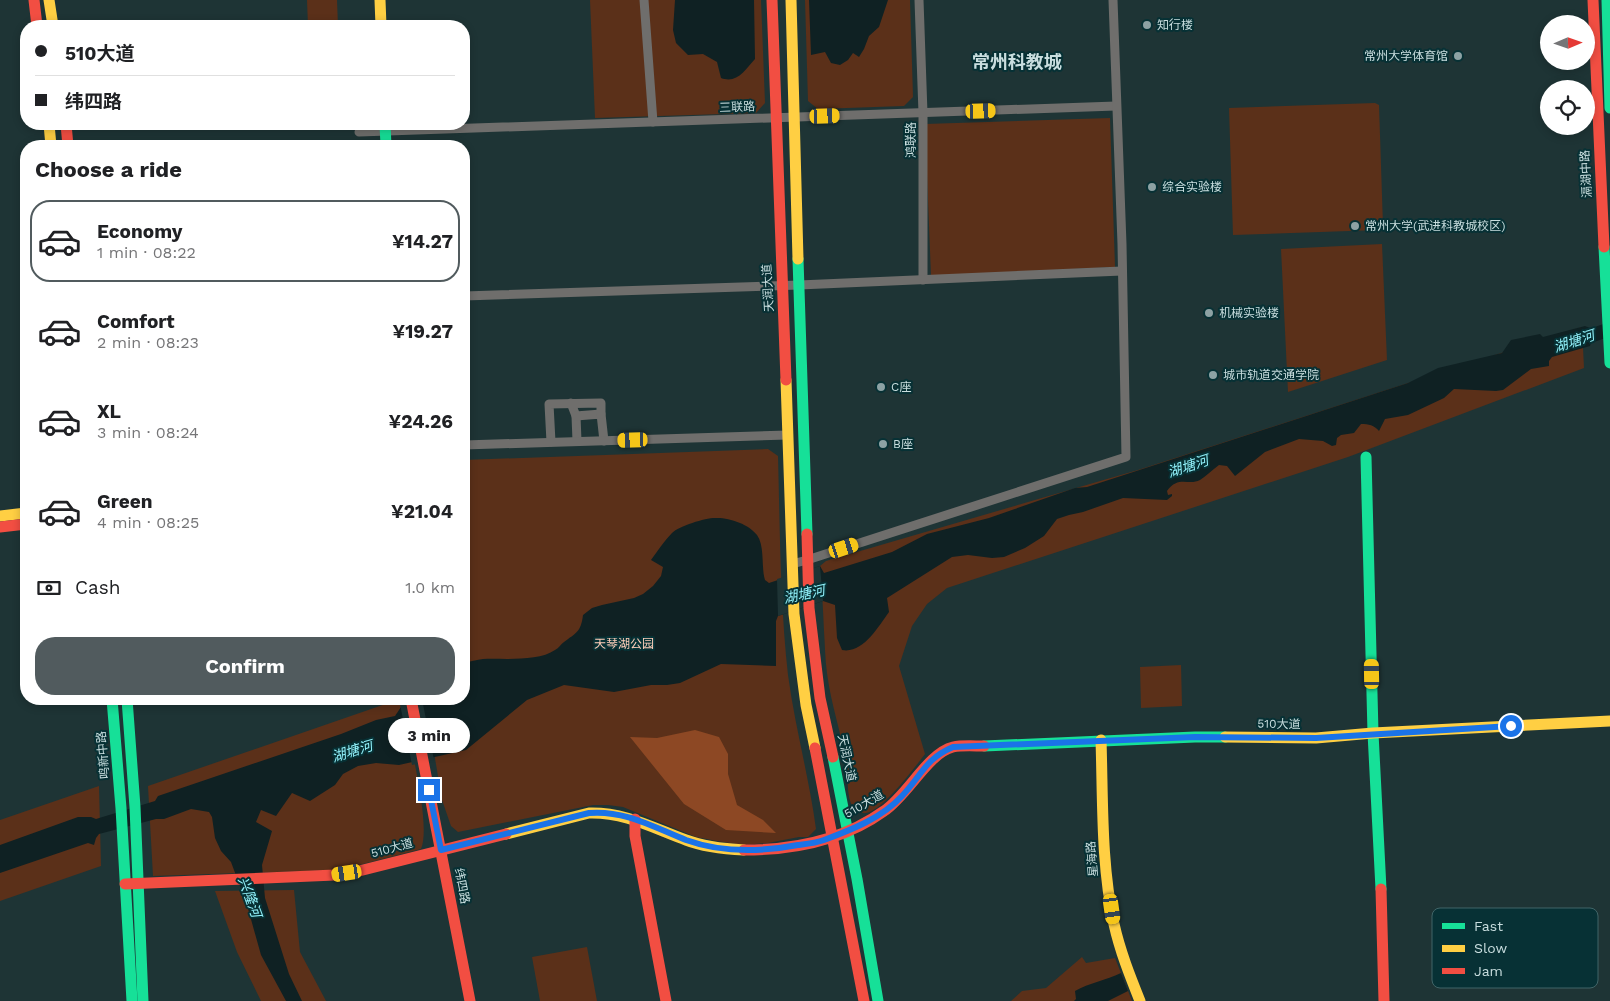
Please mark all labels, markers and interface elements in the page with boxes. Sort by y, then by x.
north arrow [1540,15,1595,70]
map controls [1540,15,1595,135]
place label: 知行楼 [1157,18,1193,32]
marker: 知行楼 [1141,19,1153,31]
text: 510大道 [65,42,135,65]
place label: 常州大学体育馆 [1364,49,1448,63]
marker: 常州大学体育馆 [1452,50,1464,62]
district label: 常州科教城 [972,51,1062,72]
button: locate [1540,80,1595,135]
text: 纬四路 [65,90,122,113]
street label: 三联路 [719,99,755,115]
car [965,103,996,119]
car [809,108,840,124]
street label: 鸿联路 [904,122,918,158]
street label: 滆湖中路 [1578,150,1594,198]
text: Choose a ride [35,157,182,182]
place label: 综合实验楼 [1162,180,1222,194]
marker: 综合实验楼 [1146,181,1158,193]
icon: car [37,219,82,264]
place label: 常州大学(武进科教城校区) [1365,219,1505,233]
text: Economy [97,220,182,243]
marker: 常州大学(武进科教城校区) [1349,220,1361,232]
text: ¥14.27 [392,230,453,253]
text: 1 min · 08:22 [97,243,196,262]
street label: 天润大道 [760,264,776,312]
place label: 机械实验楼 [1219,306,1279,320]
marker: 机械实验楼 [1203,307,1215,319]
icon: car [37,309,82,354]
text: Comfort [97,310,175,333]
text: ¥19.27 [393,320,453,343]
water label: 湖塘河 [1552,326,1599,355]
text: 2 min · 08:23 [97,333,199,352]
place label: 城市轨道交通学院 [1223,368,1319,382]
marker: 城市轨道交通学院 [1207,369,1219,381]
place label: C座 [891,380,911,394]
marker: C座 [875,381,887,393]
icon: car [37,399,82,444]
text: XL [97,400,121,423]
text: ¥24.26 [389,410,453,433]
text: 3 min · 08:24 [97,423,199,442]
car [617,432,648,448]
place label: B座 [893,437,913,451]
marker: B座 [877,438,889,450]
water label: 湖塘河 [1166,451,1213,480]
icon: car [37,489,82,534]
text: Green [97,490,153,513]
text: ¥21.04 [391,500,453,523]
text: 4 min · 08:25 [97,513,199,532]
car [827,536,860,560]
icon: cash [35,574,63,602]
text: Cash [75,576,121,599]
text: 1.0 km [405,578,455,597]
water label: 湖塘河 [782,581,829,606]
button: Confirm [35,637,455,695]
park label: 天琴湖公园 [594,637,654,651]
car [1364,659,1379,689]
route start [1500,715,1522,737]
street label: 510大道 [1257,717,1301,731]
callout: 3 min [388,718,470,752]
text: 3 min [407,726,451,745]
street label: 鸣新中路 [94,730,112,780]
street label: 天润大道 [835,733,859,783]
water label: 湖塘河 [330,736,377,765]
route end [418,779,440,801]
street label: 510大道 [842,787,886,821]
street label: 510大道 [369,836,415,860]
street label: 星海路 [1083,840,1101,878]
car [331,863,362,883]
street label: 纬四路 [452,867,472,905]
water label: 兴隆河 [235,875,266,922]
car [1102,893,1121,925]
legend [1432,908,1598,988]
text: Fast [1474,918,1503,934]
text: Slow [1474,940,1507,956]
text: Jam [1474,963,1503,979]

